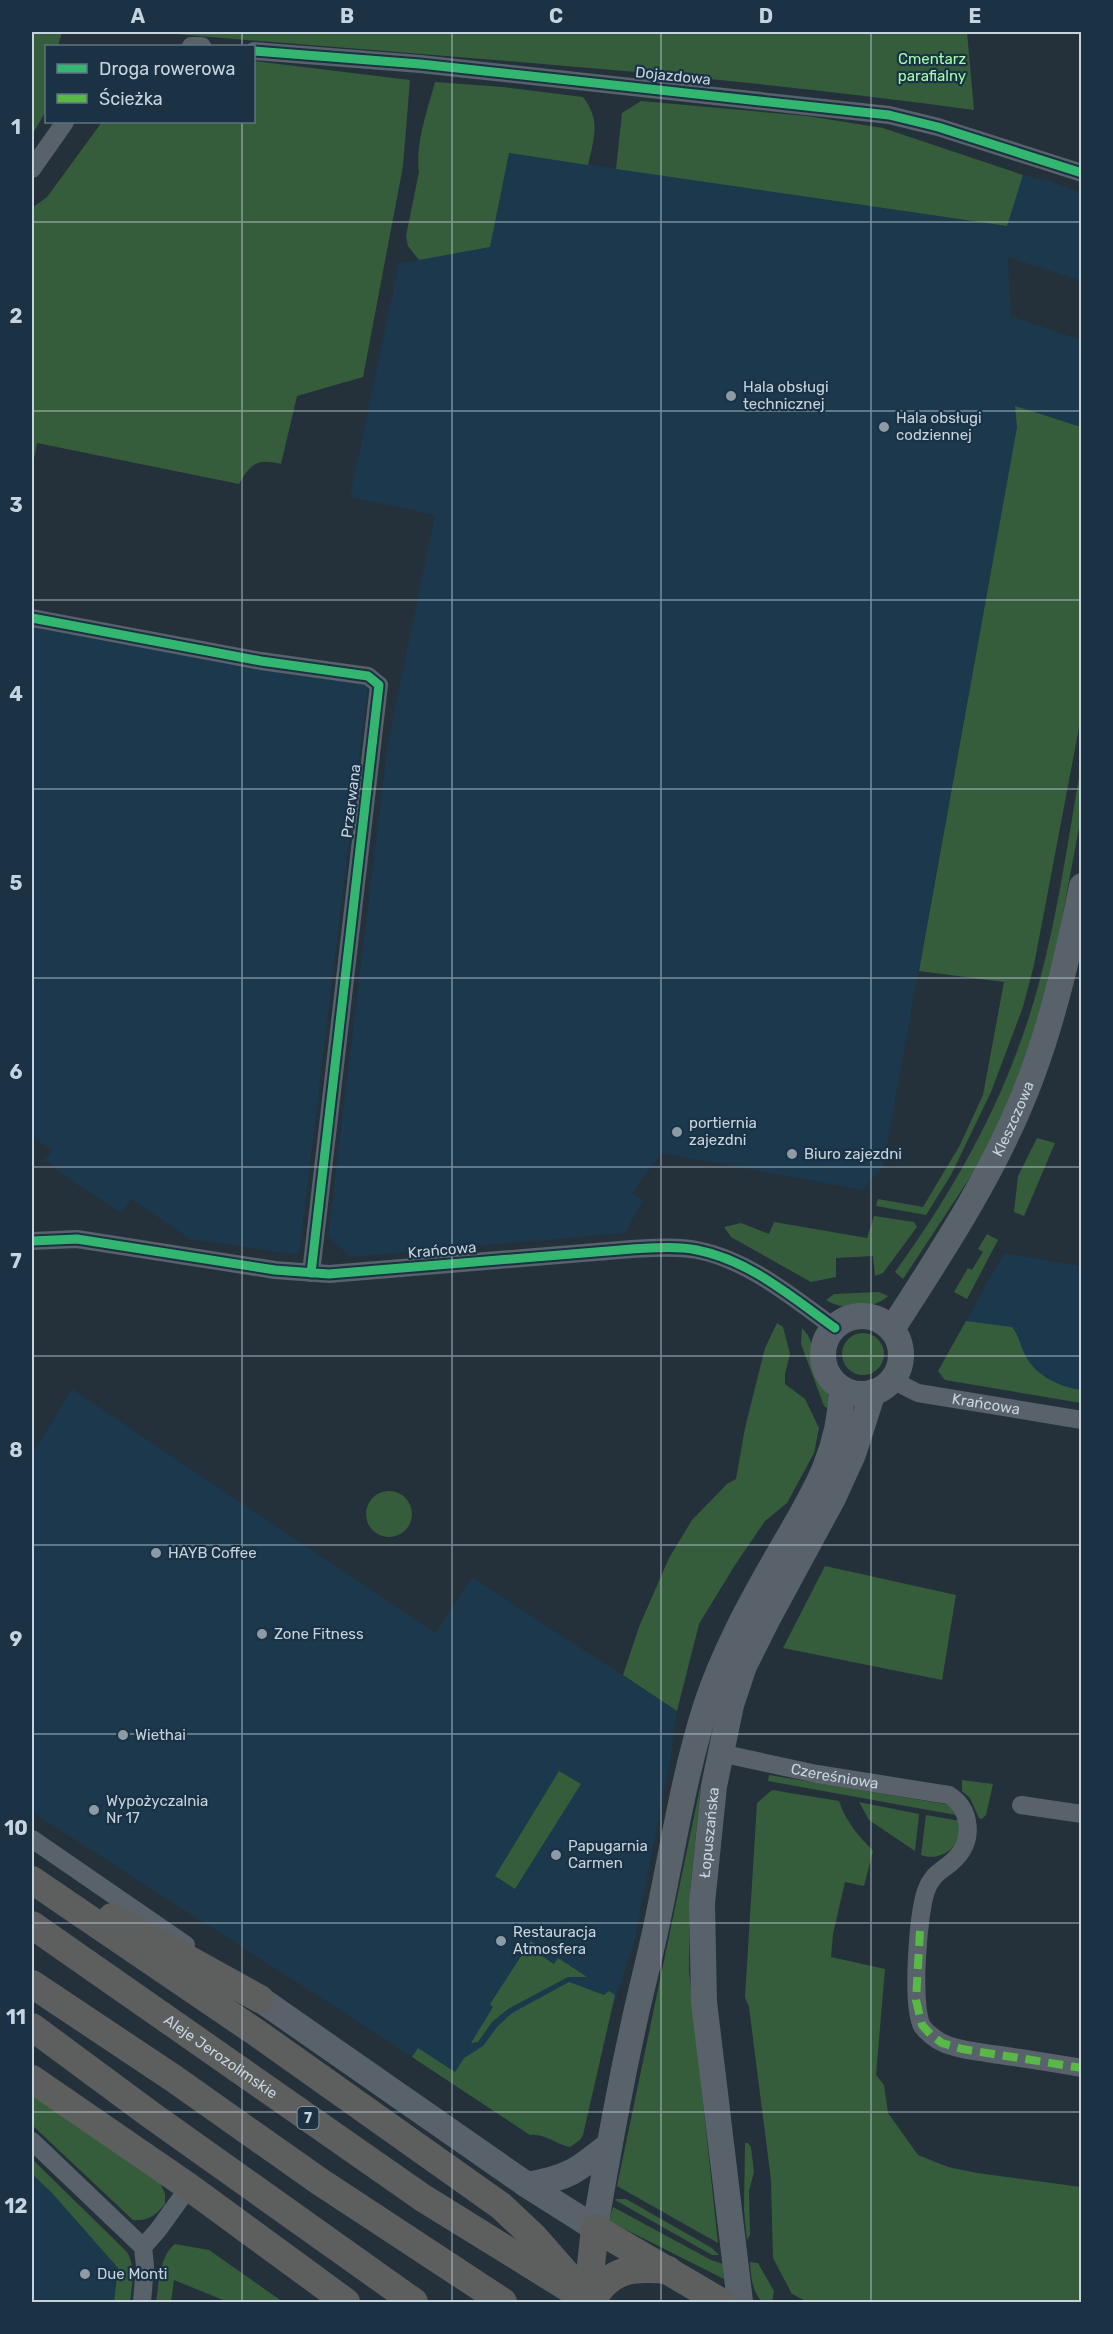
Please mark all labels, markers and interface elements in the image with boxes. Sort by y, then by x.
text: A [131,4,146,28]
text: B [340,4,354,28]
text: C [549,4,563,28]
text: D [759,4,773,28]
text: E [969,4,981,28]
legend [45,45,255,123]
park label: Cmentarz parafialny [898,50,966,85]
text: Droga rowerowa [99,58,235,80]
street label: Dojazdowa [634,63,712,89]
text: Ścieżka [99,88,163,110]
text: 1 [11,115,21,139]
text: 2 [10,304,23,328]
place label: Hala obsługi technicznej [743,378,829,413]
marker: Hala obsługi technicznej [724,389,738,403]
place label: Hala obsługi codziennej [896,409,982,444]
marker: Hala obsługi codziennej [877,420,891,434]
text: 3 [9,493,23,517]
text: 4 [9,682,23,706]
street label: Przerwana [338,763,364,839]
text: 5 [10,871,23,895]
text: 6 [9,1060,23,1084]
street label: Kleszczowa [989,1079,1038,1159]
place label: portiernia zajezdni [689,1114,757,1149]
marker: portiernia zajezdni [670,1125,684,1139]
place label: Biuro zajezdni [804,1145,902,1163]
marker: Biuro zajezdni [785,1147,799,1161]
street label: Krańcowa [407,1238,477,1262]
text: 7 [10,1249,22,1273]
street label: Krańcowa [951,1390,1021,1419]
text: 8 [9,1438,23,1462]
place label: HAYB Coffee [168,1544,257,1562]
marker: HAYB Coffee [149,1546,163,1560]
place label: Zone Fitness [274,1625,364,1643]
text: 9 [10,1627,23,1651]
marker: Zone Fitness [255,1627,269,1641]
place label: Wiethai [135,1726,186,1744]
marker: Wiethai [116,1728,130,1742]
street label: Czereśniowa [789,1760,880,1793]
street label: Łopuszańska [696,1786,723,1879]
place label: Wypożyczalnia Nr 17 [106,1792,208,1827]
marker: Wypożyczalnia Nr 17 [87,1803,101,1817]
text: 10 [4,1816,28,1840]
place label: Papugarnia Carmen [568,1837,648,1872]
marker: Papugarnia Carmen [549,1848,563,1862]
place label: Restauracja Atmosfera [513,1923,596,1958]
marker: Restauracja Atmosfera [494,1934,508,1948]
text: 11 [6,2005,26,2029]
street label: Aleje Jerozolimskie [160,2011,281,2102]
road number: 7 [298,2107,318,2129]
text: 12 [5,2194,27,2218]
place label: Due Monti [97,2265,167,2283]
marker: Due Monti [78,2267,92,2281]

